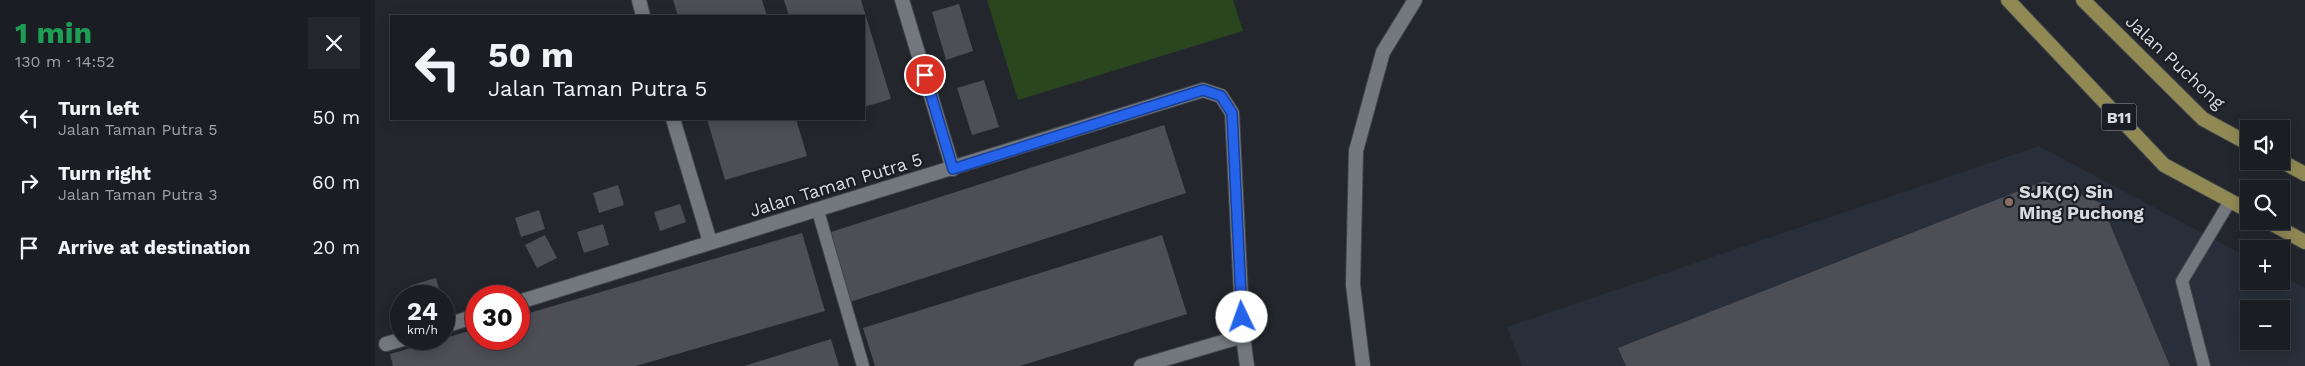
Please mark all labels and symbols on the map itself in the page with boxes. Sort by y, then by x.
street label: Jalan Puchong [2121,10,2230,113]
pin [904,54,946,96]
road number: B11 [2101,104,2137,130]
street label: Jalan Taman Putra 5 [747,148,925,221]
place label: SJK(C) Sin Ming Puchong [2019,181,2144,223]
marker: SJK(C) Sin Ming Puchong [2003,196,2015,208]
speed limit sign: 30 [465,285,530,350]
position arrow [1215,290,1267,342]

